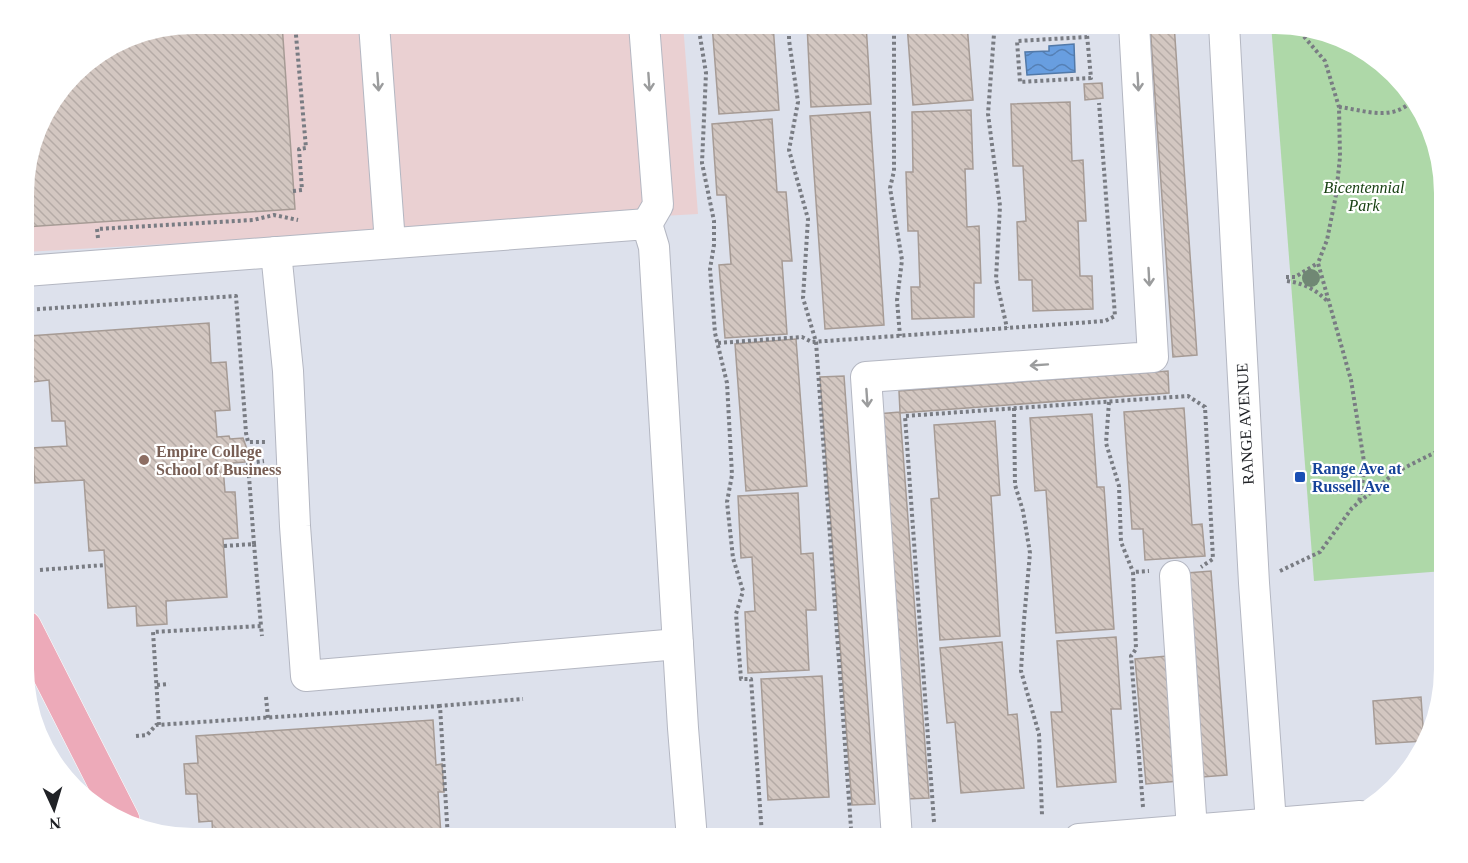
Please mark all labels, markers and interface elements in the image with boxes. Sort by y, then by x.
one-way arrow [373,72,384,92]
one-way arrow [644,72,655,92]
one-way arrow [1132,72,1143,92]
park label: Bicentennial Park [1324,179,1405,214]
one-way arrow [1143,267,1154,287]
one-way arrow [1029,360,1049,371]
street label: RANGE AVENUE [1233,363,1257,485]
one-way arrow [862,388,873,408]
place label: Empire College School of Business [156,443,281,478]
marker: Empire College School of Business [137,453,151,467]
place label: Range Ave at Russell Ave [1312,460,1402,495]
marker: Range Ave at Russell Ave [1293,470,1307,484]
north arrow [24,779,84,839]
text: N [48,815,61,832]

